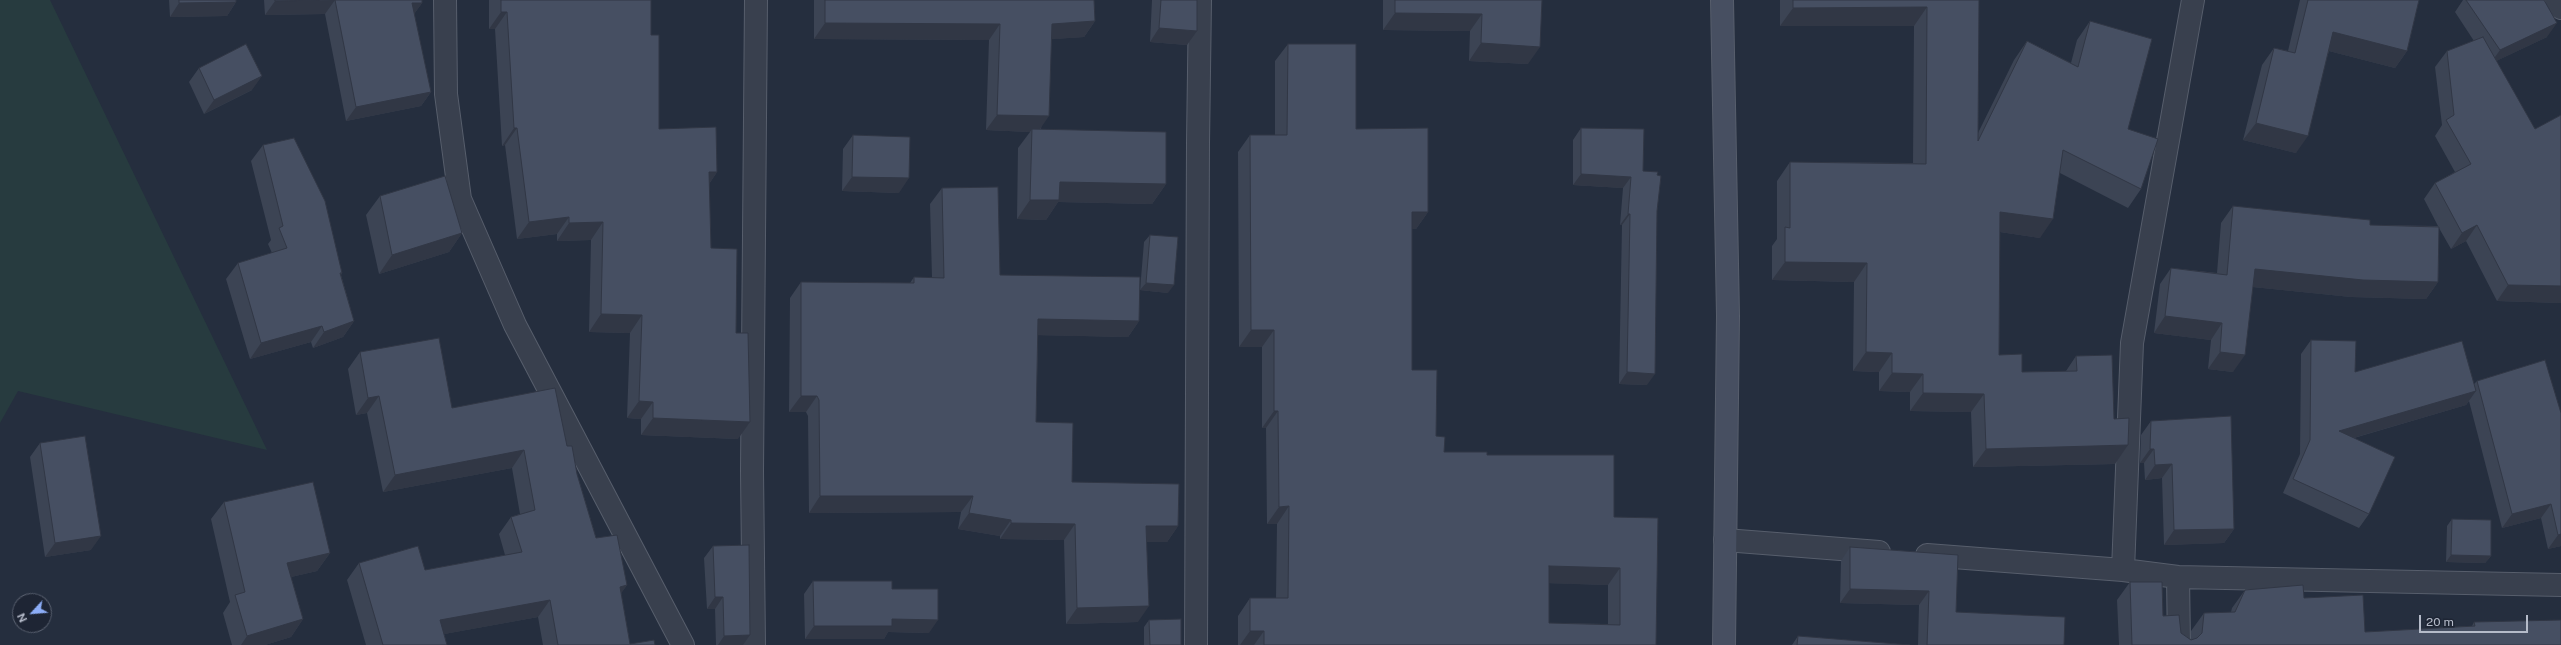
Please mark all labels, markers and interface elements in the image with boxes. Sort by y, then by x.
north arrow [12,593,52,633]
scale bar [2421,607,2530,633]
text: N [15,611,29,624]
text: 20 m [2426,615,2454,629]

